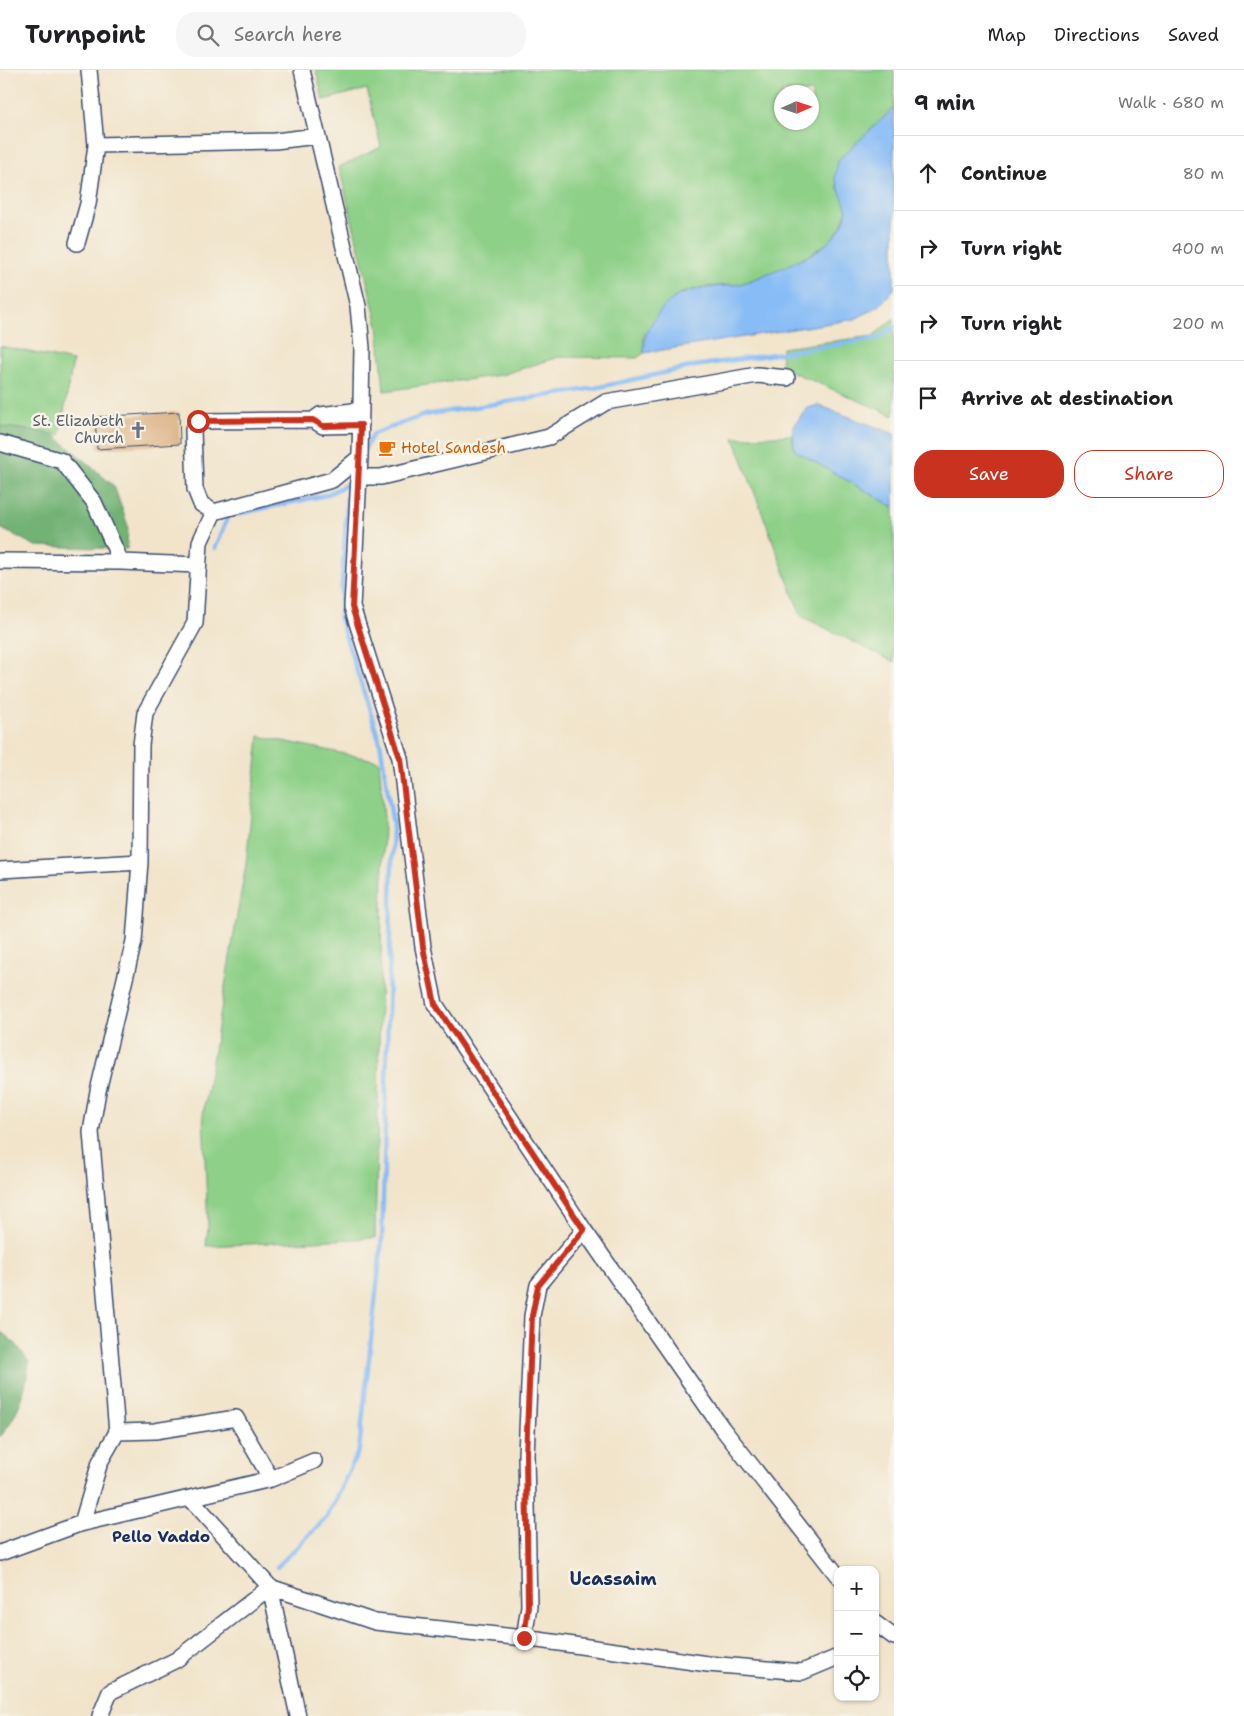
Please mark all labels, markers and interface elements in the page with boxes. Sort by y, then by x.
search box [176,12,526,57]
text: Turnpoint [25,19,146,51]
icon: search [194,21,222,49]
text: Search here [234,22,342,47]
text: Map [988,23,1026,47]
text: Directions [1054,23,1140,47]
text: Saved [1168,23,1219,47]
north arrow [774,85,819,130]
text: 9 min [914,89,975,117]
text: Walk · 680 m [1118,92,1224,113]
icon: ahead [914,159,942,187]
text: Continue [961,161,1047,186]
text: 80 m [1183,163,1224,184]
icon: right [914,234,942,262]
text: Turn right [961,236,1062,261]
text: 400 m [1171,238,1224,259]
icon: right [914,309,942,337]
text: Turn right [961,311,1062,336]
text: 200 m [1172,313,1224,334]
icon: arrive [914,384,942,412]
text: Arrive at destination [961,386,1173,411]
route start [187,410,210,433]
place label: St. Elizabeth Church [32,411,124,448]
church icon: St. Elizabeth Church [128,420,148,440]
cafe icon: Hotel Sandesh [377,438,397,458]
place label: Hotel Sandesh [401,438,506,458]
button: Save [914,450,1064,498]
button: Share [1074,450,1224,498]
district label: Pello Vaddo [112,1526,210,1547]
map controls [834,1566,879,1701]
button: + [834,1566,879,1611]
district label: Ucassaim [569,1567,657,1591]
button: − [834,1611,879,1656]
route end [513,1627,536,1650]
button: locate [834,1656,879,1701]

